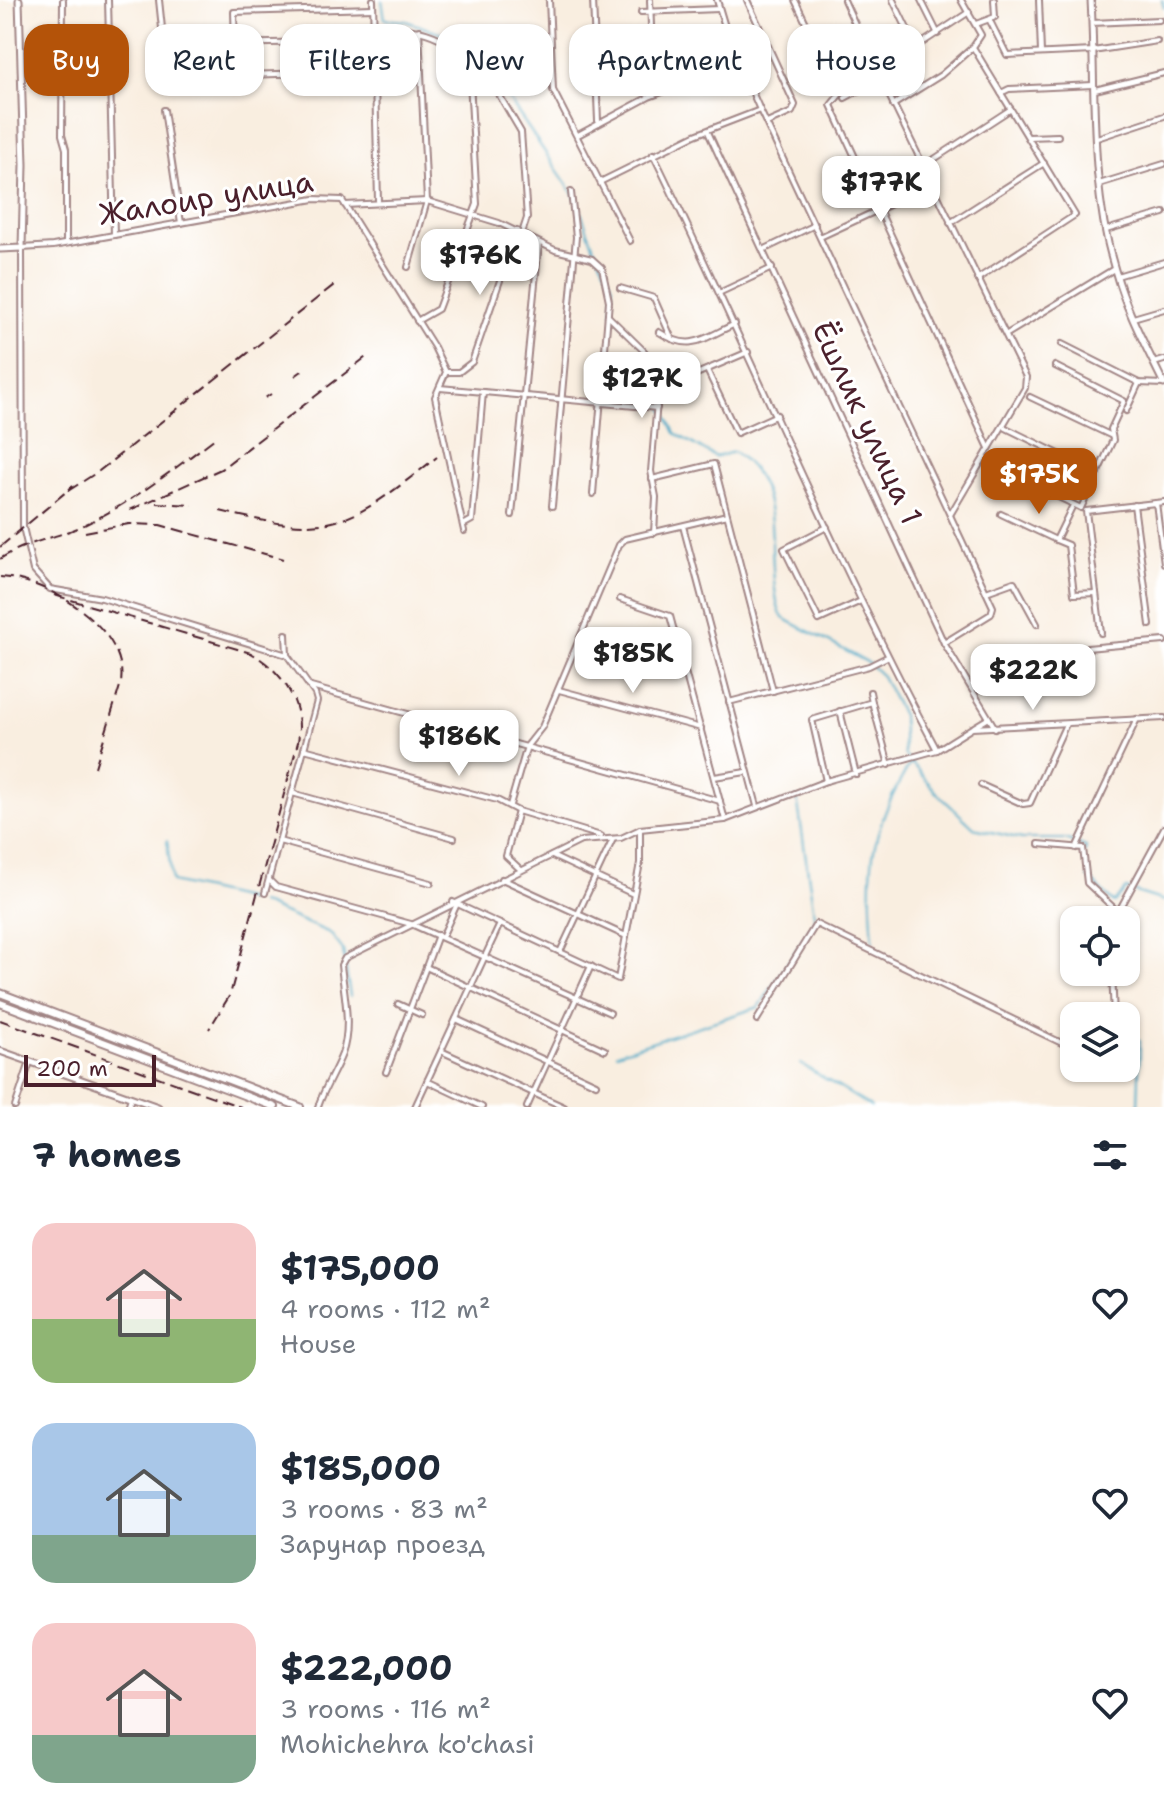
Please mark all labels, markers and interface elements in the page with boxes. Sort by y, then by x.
chip: Buy [24,24,129,96]
chip: Rent [145,24,264,96]
chip: Filters [280,24,420,96]
chip: New [436,24,553,96]
chip: Apartment [569,24,771,96]
chip: House [787,24,925,96]
pin: $177K [825,156,937,224]
street label: Жалоир улица [96,160,316,235]
text: $177K [840,164,922,199]
pin: $176K [424,229,536,297]
text: $176K [439,237,521,272]
street label: Ёшлик улица 1 [802,314,932,531]
pin: $127K [586,352,698,420]
text: $127K [602,360,682,395]
pin: $175K [983,448,1095,516]
text: $175K [999,456,1079,491]
pin: $185K [577,627,689,695]
text: $185K [593,635,673,670]
pin: $222K [977,644,1089,712]
text: $222K [989,652,1077,687]
pin: $186K [403,710,515,778]
text: $186K [418,718,500,753]
map controls [1060,906,1140,1082]
button: locate [1060,906,1140,986]
button: layers [1060,1002,1140,1082]
scale bar [24,1051,156,1087]
text: 200 m [36,1054,108,1083]
text: 7 homes [32,1132,181,1178]
icon: filters [1088,1133,1132,1177]
text: $175,000 [280,1245,440,1291]
icon: home [96,1255,192,1351]
icon: heart [1088,1281,1132,1325]
text: 4 rooms · 112 m² [280,1291,491,1326]
text: House [280,1326,356,1361]
text: $185,000 [280,1445,441,1491]
icon: home [96,1455,192,1551]
icon: heart [1088,1481,1132,1525]
text: 3 rooms · 83 m² [280,1491,488,1526]
text: Зарунар проезд [280,1526,485,1561]
text: $222,000 [280,1645,453,1691]
icon: home [96,1655,192,1751]
icon: heart [1088,1681,1132,1725]
text: 3 rooms · 116 m² [280,1691,491,1726]
text: Mohichehra ko'chasi [280,1726,535,1761]

